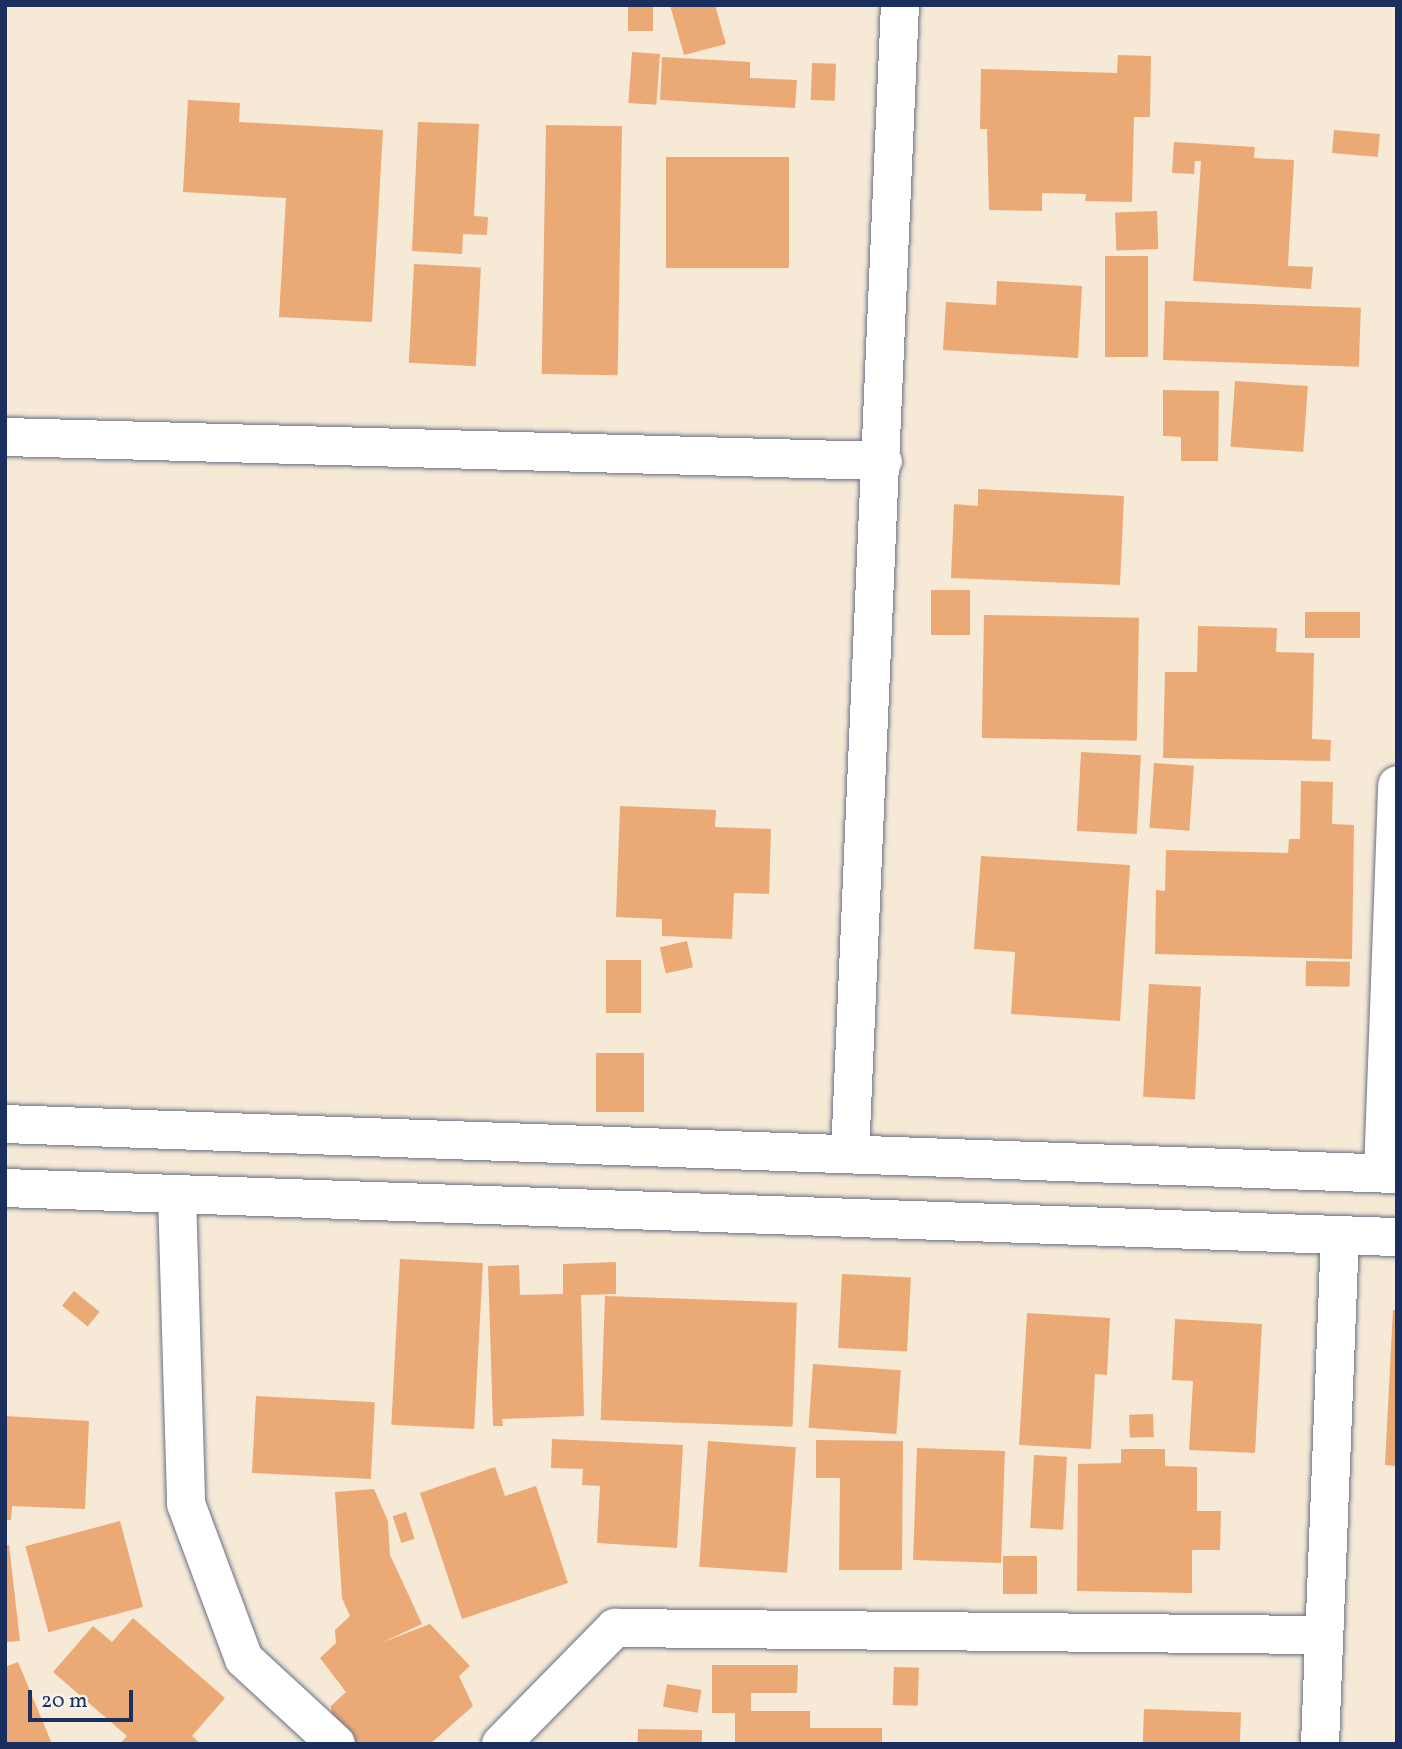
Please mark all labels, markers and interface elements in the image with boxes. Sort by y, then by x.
scale bar [32,1676,136,1720]
text: 20 m [41,1687,87,1716]

